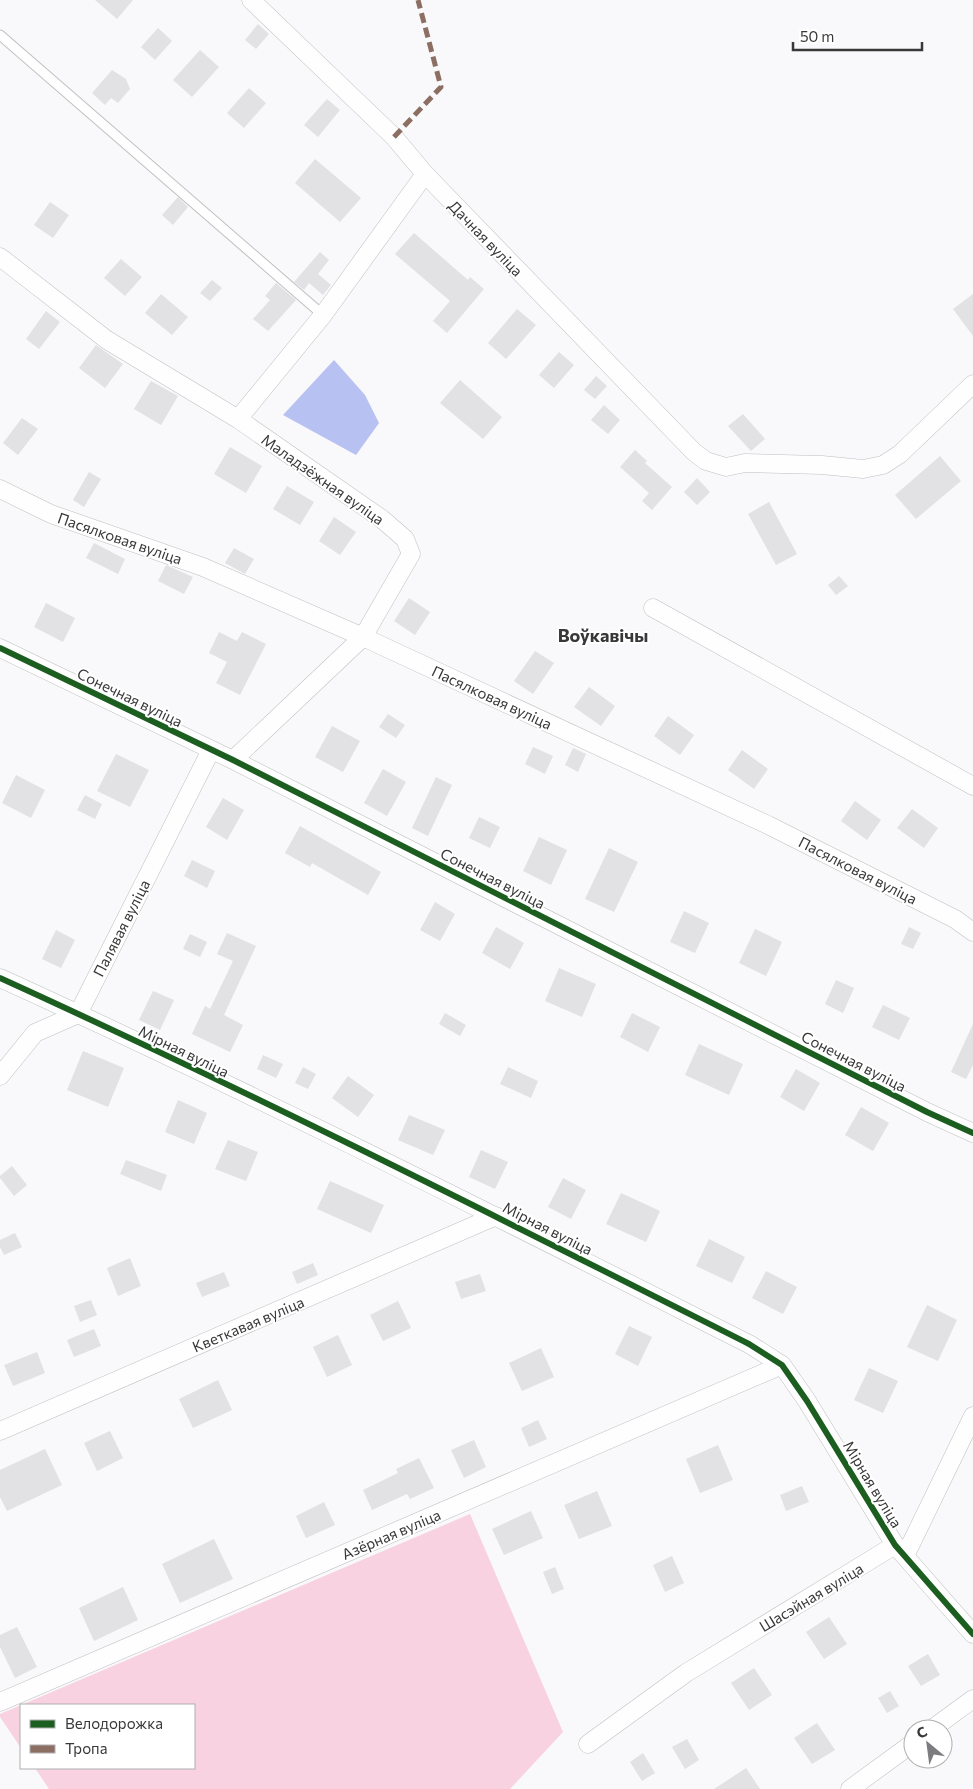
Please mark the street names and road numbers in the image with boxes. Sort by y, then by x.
street label: Дачная вуліца [445,196,527,280]
street label: Маладзёжная вуліца [258,430,388,528]
street label: Пасялковая вуліца [55,508,185,568]
street label: Пасялковая вуліца [429,661,555,733]
street label: Сонечная вуліца [74,664,186,730]
street label: Пасялковая вуліца [796,832,920,908]
street label: Сонечная вуліца [438,844,548,912]
street label: Палявая вуліца [89,877,153,979]
street label: Мірная вуліца [136,1021,232,1081]
street label: Сонечная вуліца [799,1027,909,1095]
street label: Мірная вуліца [500,1198,596,1258]
street label: Кветкавая вуліца [189,1292,307,1356]
street label: Мірная вуліца [840,1437,906,1531]
street label: Азёрная вуліца [339,1505,443,1563]
street label: Шасэйная вуліца [756,1559,866,1635]

